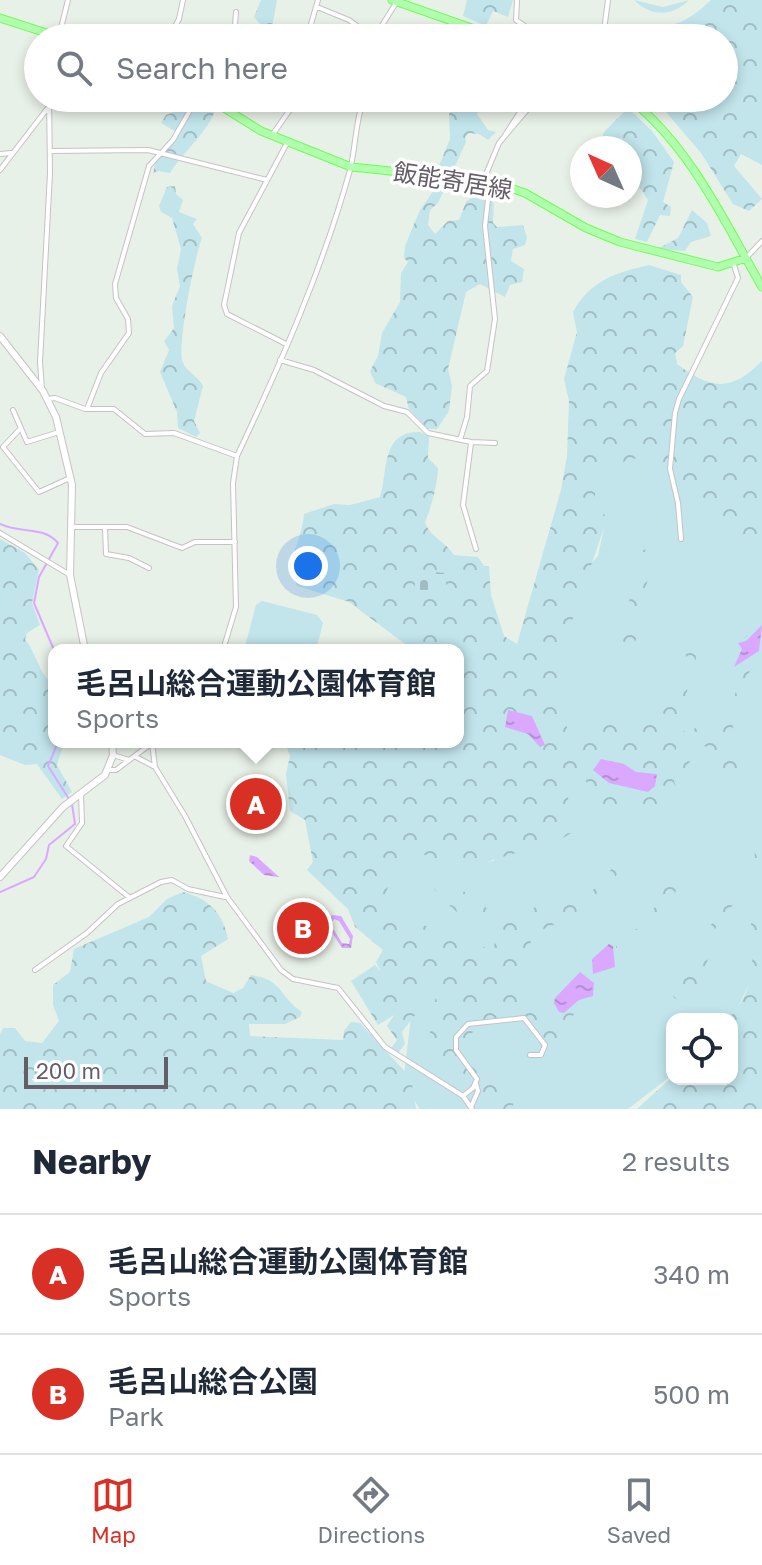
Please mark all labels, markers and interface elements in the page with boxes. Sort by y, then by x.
search box [24,24,738,112]
icon: search [52,46,96,90]
text: Search here [116,50,288,86]
north arrow [570,136,642,208]
street label: 飯能寄居線 [391,156,515,204]
your location [288,546,328,586]
popup [48,644,464,748]
text: 毛呂山総合運動公園体育館 [76,665,436,701]
text: Sports [76,703,159,734]
pin: A [230,774,282,834]
pin: B [277,898,329,958]
map controls [666,1013,738,1085]
button: locate [666,1013,738,1085]
scale bar [24,1053,168,1089]
text: 200 m [36,1057,101,1084]
text: Nearby [32,1141,152,1181]
text: 2 results [622,1146,730,1177]
text: 毛呂山総合運動公園体育館 [108,1243,468,1279]
text: A [49,1259,67,1290]
text: 340 m [653,1259,730,1290]
text: Sports [108,1281,191,1312]
text: 毛呂山総合公園 [108,1363,318,1399]
text: B [49,1379,67,1410]
text: 500 m [653,1379,730,1410]
text: Park [108,1401,164,1432]
tab: Map [91,1473,136,1548]
tab: Directions [318,1473,425,1548]
tab: Saved [607,1473,671,1548]

